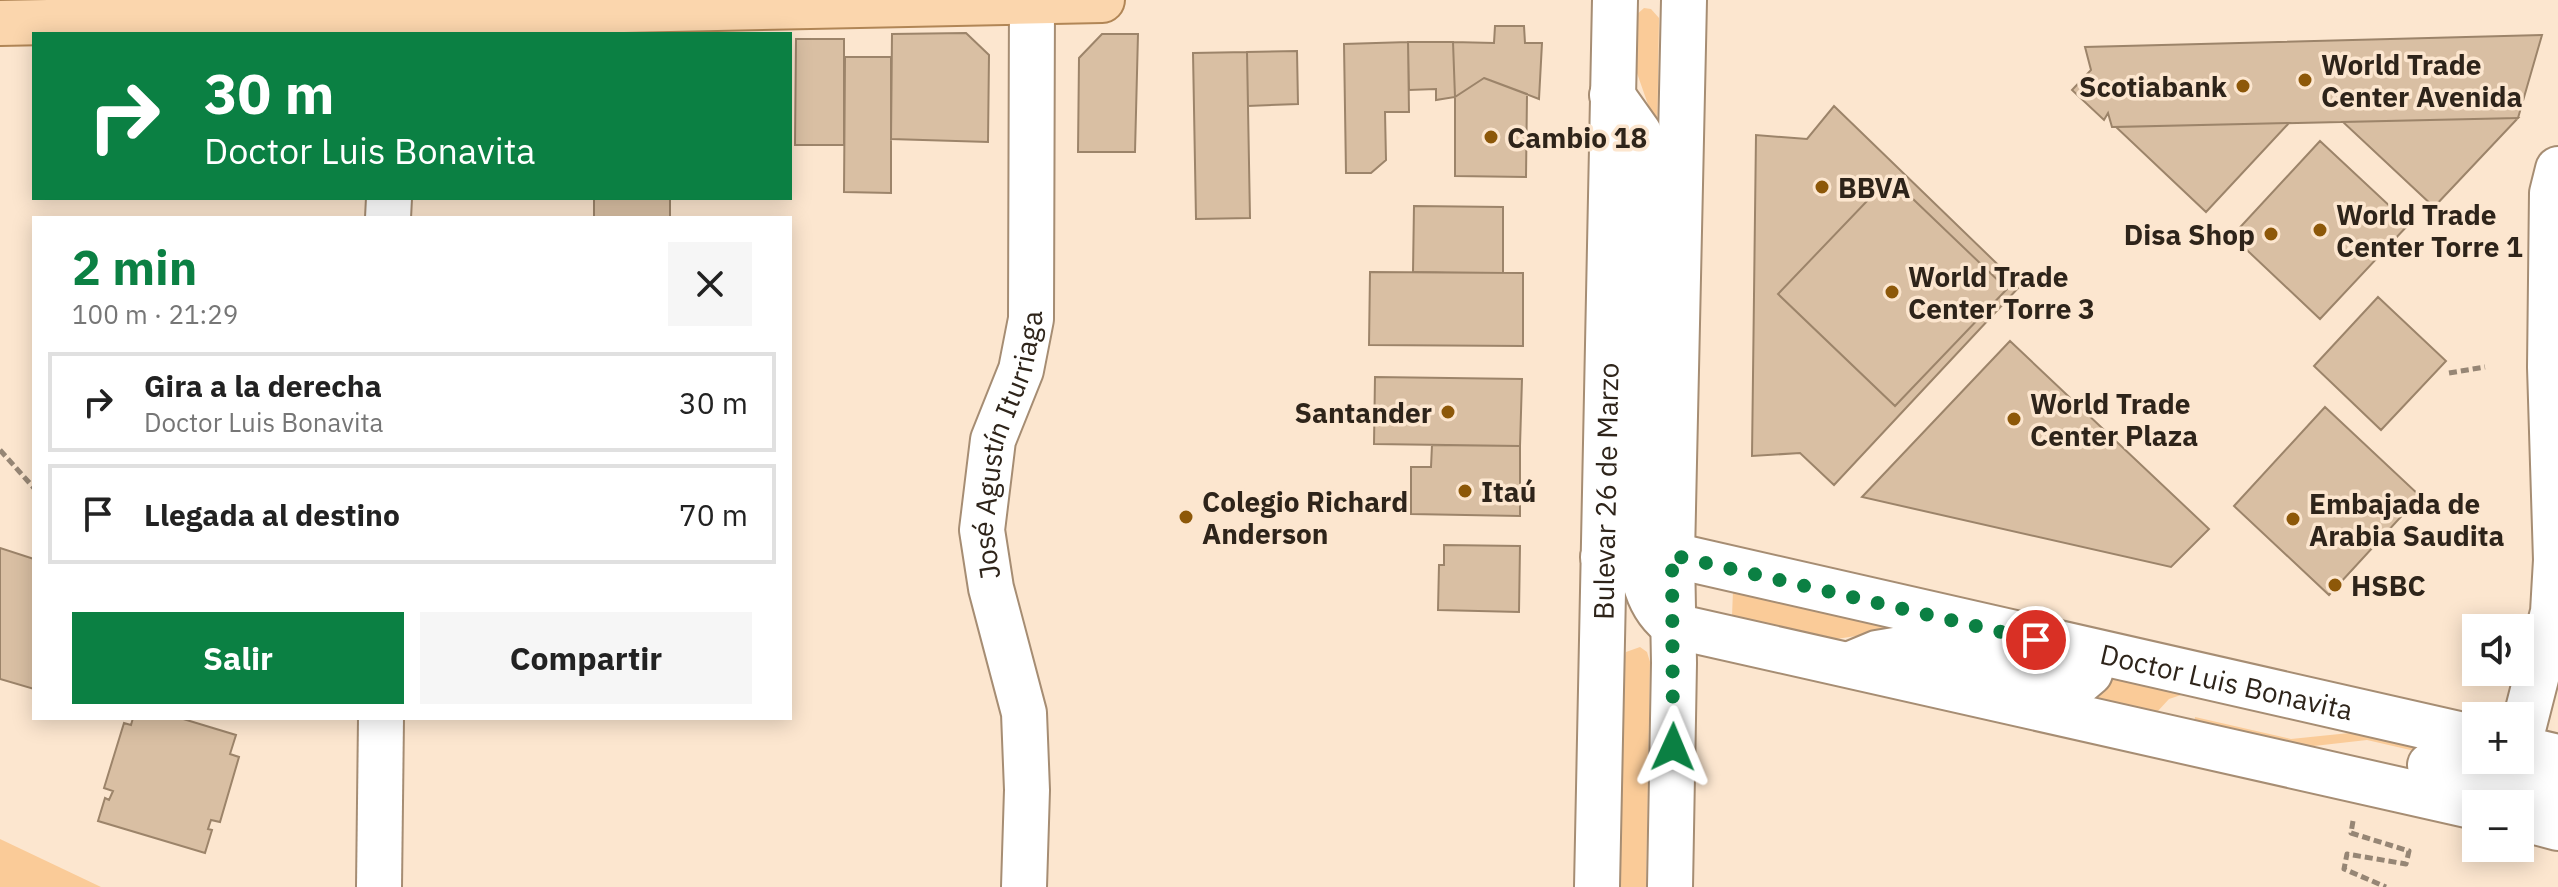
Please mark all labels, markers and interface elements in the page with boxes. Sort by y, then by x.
place label: World Trade Center Avenida [2321,46,2523,115]
text: 30 m [204,57,334,129]
icon: right [72,64,176,168]
place label: Scotiabank [2079,68,2228,105]
marker: World Trade Center Avenida [2296,71,2314,89]
marker: Scotiabank [2234,77,2252,95]
place label: Cambio 18 [1507,119,1647,156]
text: Doctor Luis Bonavita [204,127,536,174]
marker: Cambio 18 [1482,128,1500,146]
place label: BBVA [1838,169,1910,206]
marker: BBVA [1813,178,1831,196]
place label: World Trade Center Torre 1 [2336,196,2523,265]
place label: Disa Shop [2124,216,2255,253]
marker: World Trade Center Torre 1 [2311,221,2329,239]
marker: Disa Shop [2262,225,2280,243]
text: 2 min [72,236,197,298]
button: close [668,242,752,326]
place label: World Trade Center Torre 3 [1908,258,2095,327]
marker: World Trade Center Torre 3 [1883,283,1901,301]
text: 100 m · 21:29 [72,297,238,331]
street label: José Agustín Iturriaga [963,311,1050,582]
street label: Bulevar 26 de Marzo [1584,362,1626,620]
text: Gira a la derecha [144,366,382,405]
icon: right [76,380,120,424]
text: 30 m [679,383,748,422]
place label: World Trade Center Plaza [2030,385,2198,454]
place label: Santander [1294,394,1432,431]
marker: Santander [1439,403,1457,421]
text: Doctor Luis Bonavita [144,405,383,439]
marker: World Trade Center Plaza [2005,410,2023,428]
place label: Itaú [1481,473,1536,510]
marker: Itaú [1456,482,1474,500]
place label: Colegio Richard Anderson [1202,483,1408,552]
place label: Embajada de Arabia Saudita [2309,485,2504,554]
icon: arrive [76,492,120,536]
text: Llegada al destino [144,495,400,534]
text: 70 m [679,495,748,534]
marker: Colegio Richard Anderson [1177,508,1195,526]
marker: Embajada de Arabia Saudita [2284,510,2302,528]
place label: HSBC [2351,567,2426,604]
marker: HSBC [2326,576,2344,594]
pin [2002,606,2070,674]
button: Salir [72,612,404,704]
button: Compartir [420,612,752,704]
map controls [2462,614,2534,862]
button: sound [2462,614,2534,686]
icon: arrive [2014,618,2058,662]
street label: Doctor Luis Bonavita [2097,635,2357,728]
button: + [2462,702,2534,774]
position arrow [1631,705,1715,789]
button: − [2462,790,2534,862]

